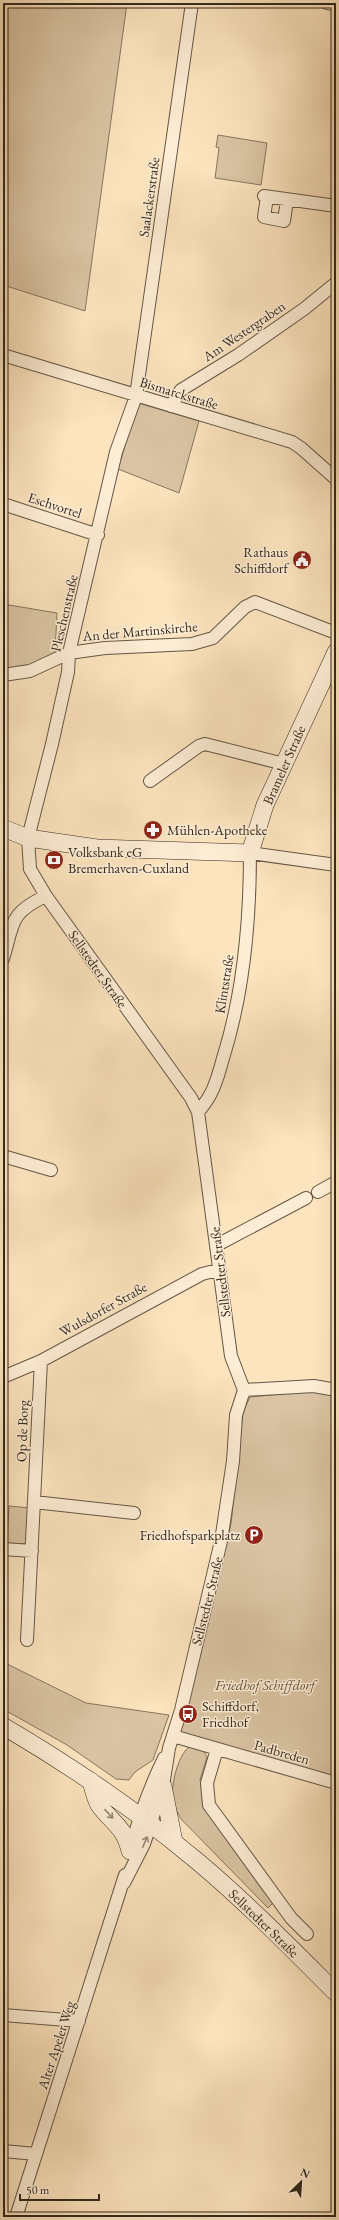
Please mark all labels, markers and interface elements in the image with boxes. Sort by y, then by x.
street label: Saalackerstraße [134,155,164,238]
street label: Am Westergraben [198,296,289,366]
street label: Bismarckstraße [137,373,221,414]
street label: Eschvortel [26,488,85,522]
place label: Rathaus Schiffdorf [234,543,290,577]
public building icon: Rathaus Schiffdorf [291,549,313,571]
street label: Pleschenstraße [46,572,82,653]
street label: An der Martinskirche [81,617,199,645]
street label: Brameler Straße [259,722,310,807]
pharmacy icon: Mühlen-Apotheke [142,819,164,841]
place label: Mühlen-Apotheke [167,821,268,839]
place label: Volksbank eG Bremerhaven-Cuxland [68,843,190,877]
bank icon: Volksbank eG Bremerhaven-Cuxland [43,849,65,871]
street label: Sellstedter Straße [65,927,132,1012]
street label: Klintstraße [210,953,238,1015]
street label: Sellstedter Straße [205,1225,234,1318]
street label: Wulsdorfer Straße [56,1277,150,1341]
street label: Op de Borg [12,1399,32,1462]
parking icon: Friedhofsparkplatz [243,1524,265,1546]
place label: Friedhofsparkplatz [140,1526,241,1544]
street label: Sellstedter Straße [187,1554,227,1647]
park label: Friedhof Schiffdorf [214,1676,319,1694]
place label: Schiffdorf, Friedhof [202,1697,259,1731]
bus stop icon: Schiffdorf, Friedhof [177,1703,199,1725]
street label: Padbreden [252,1736,312,1769]
one-way arrow [104,1809,113,1819]
one-way arrow [142,1836,149,1848]
street label: Sellstedter Straße [225,1885,303,1961]
street label: Alter Apeler Weg [33,1998,79,2093]
north arrow [281,2162,321,2202]
text: N [298,2165,312,2181]
scale bar [20,2176,99,2202]
text: 50 m [26,2182,50,2198]

